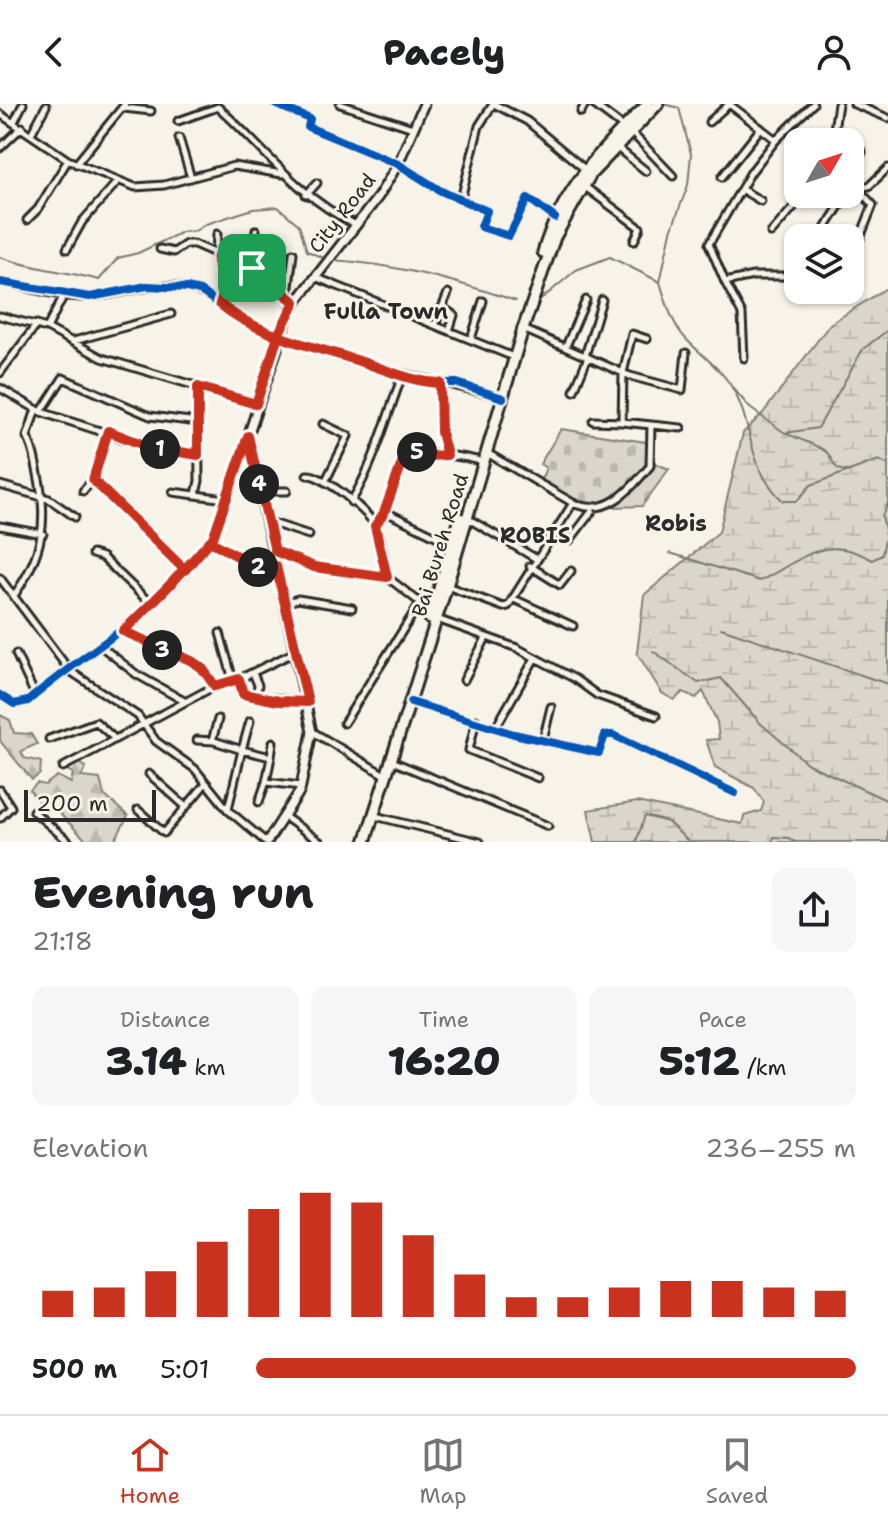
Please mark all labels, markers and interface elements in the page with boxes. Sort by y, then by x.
text: Pacely [383,28,505,77]
icon: back [32,30,76,74]
icon: person [812,30,856,74]
north arrow [784,128,864,208]
map controls [784,128,864,304]
street label: City Road [303,168,382,258]
button: layers [784,224,864,304]
pin [218,234,286,302]
icon: arrive [230,246,274,290]
district label: Fulla Town [324,297,449,326]
pin: 1 [140,429,180,469]
pin: 5 [397,432,437,472]
text: 1 [155,434,165,463]
text: 5 [410,437,424,466]
pin: 4 [239,464,279,504]
text: 4 [251,469,267,498]
street label: Bai Bureh Road [406,470,474,620]
district label: Robis [645,509,707,538]
district label: ROBIS [500,521,570,550]
pin: 2 [238,547,278,587]
text: 2 [250,552,266,581]
pin: 3 [142,630,182,670]
text: 3 [154,635,170,664]
scale bar [24,786,156,822]
text: 200 m [36,789,108,818]
text: Evening run [32,863,314,922]
button: share [772,868,856,952]
text: 21:18 [32,923,93,958]
text: Distance [120,1005,210,1034]
text: Time [419,1005,469,1034]
text: Pace [698,1005,747,1034]
text: 3.14 [105,1034,187,1088]
text: 16:20 [387,1034,501,1088]
text: 5:12 [659,1034,740,1088]
text: km [187,1053,225,1082]
text: /km [740,1053,787,1082]
text: Elevation [32,1130,148,1165]
text: 236–255 m [705,1130,856,1165]
text: 500 m [32,1351,117,1386]
text: 5:01 [160,1351,209,1386]
tab: Home [120,1433,180,1510]
tab: Map [419,1433,467,1510]
tab: Saved [706,1433,768,1510]

